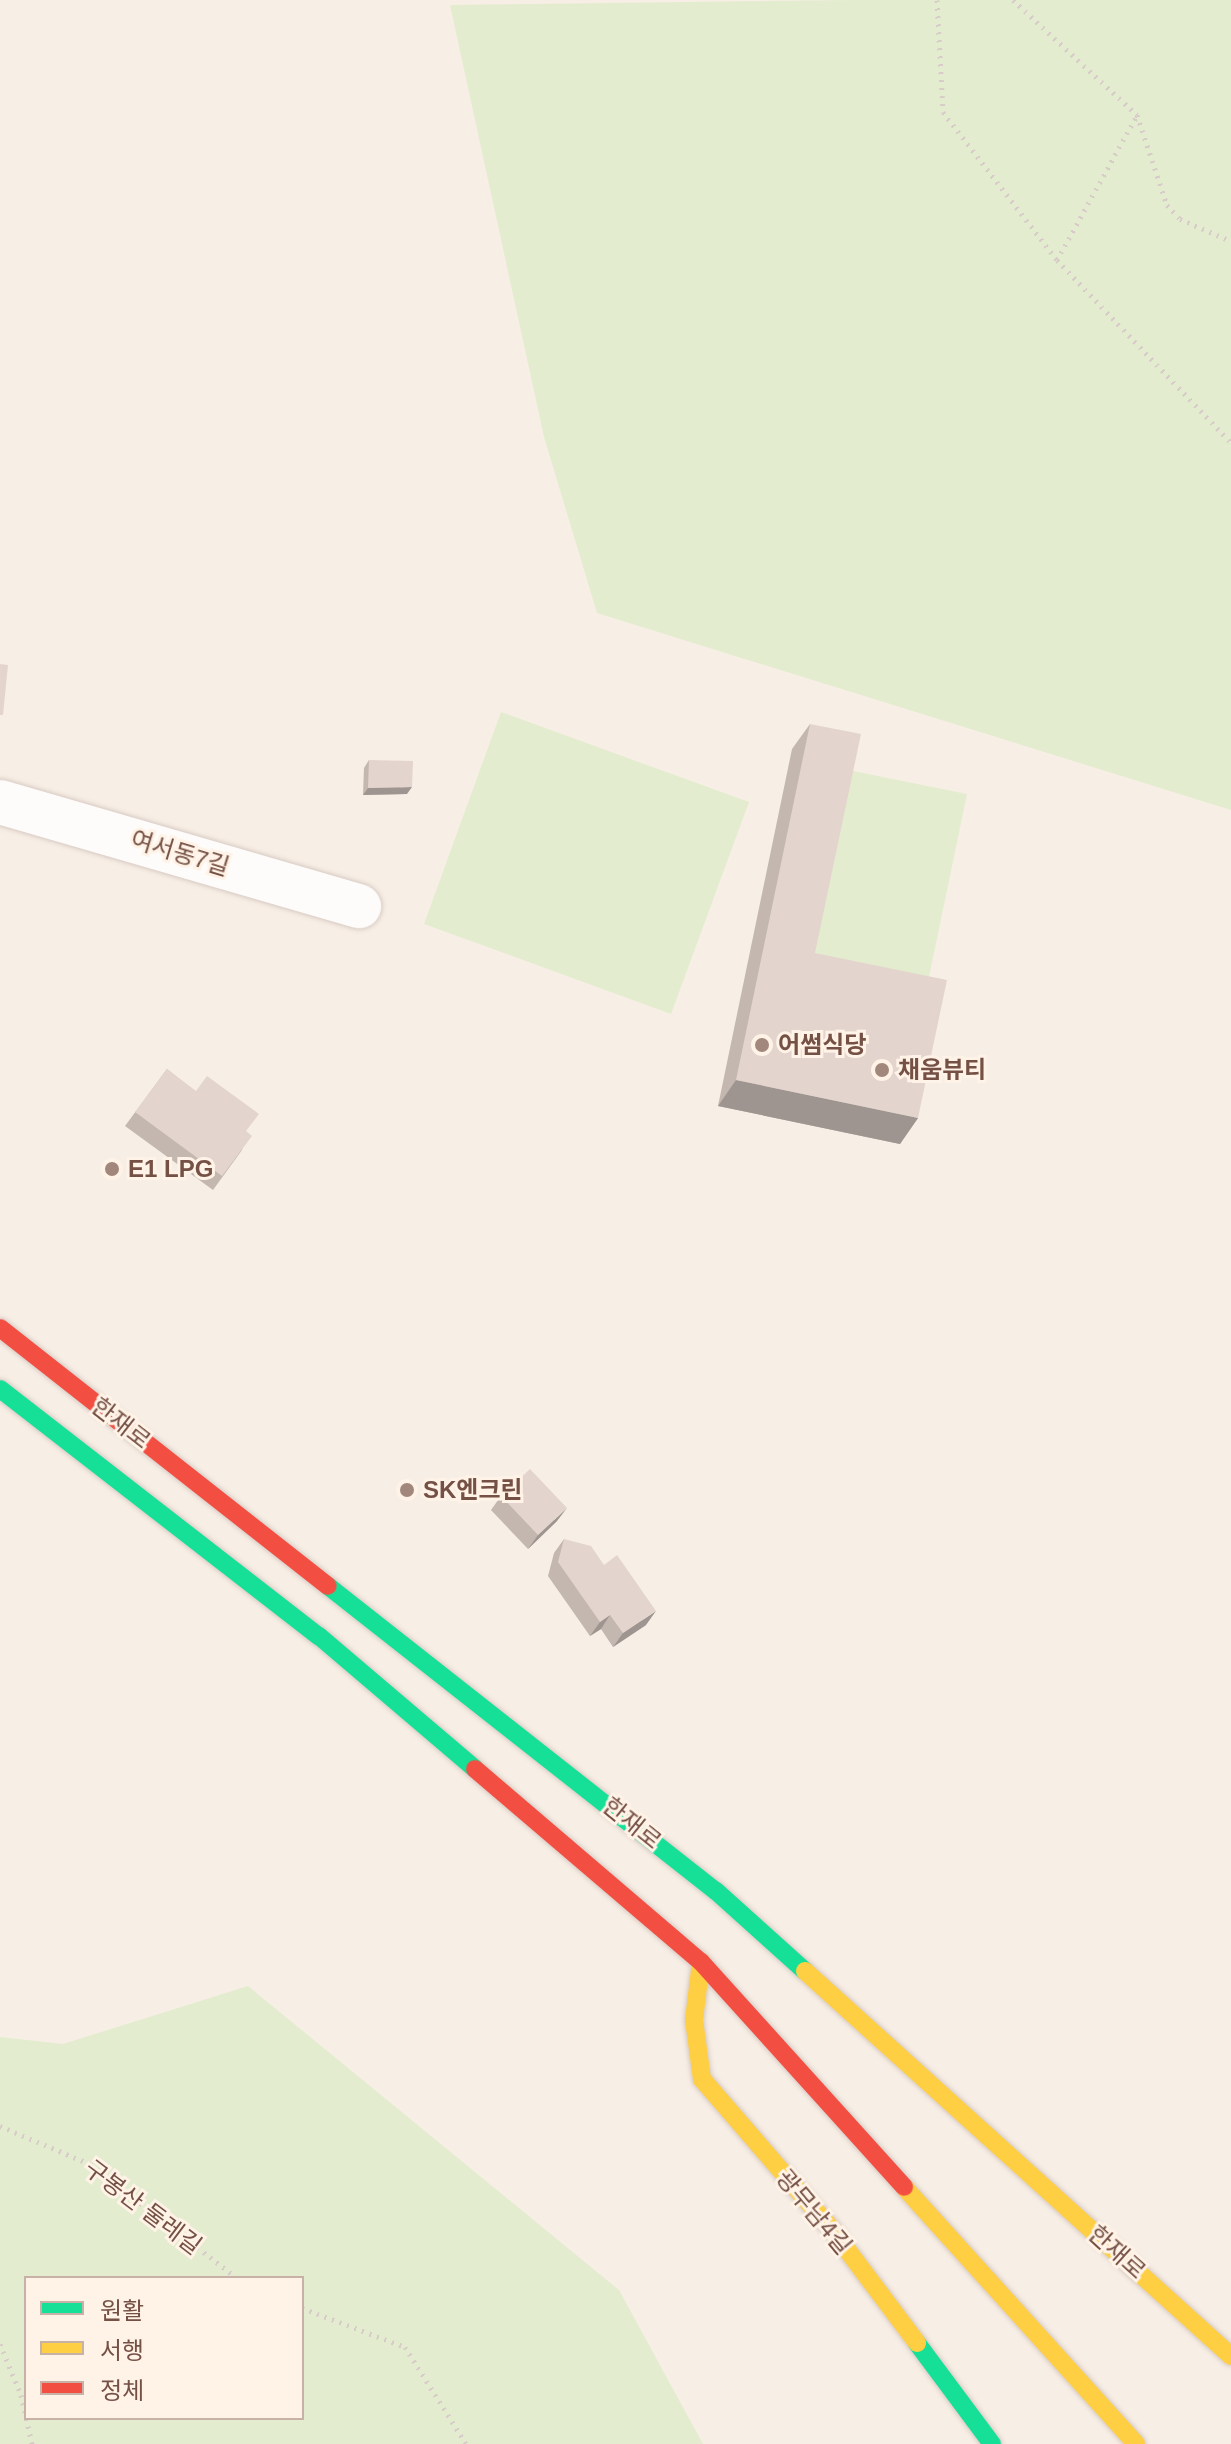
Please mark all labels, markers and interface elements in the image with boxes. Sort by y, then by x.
street label: 여서동7길 [127,824,233,882]
place label: 어썸식당 [778,1031,866,1059]
marker: 어썸식당 [753,1036,771,1054]
place label: 채움뷰티 [898,1056,986,1084]
marker: 채움뷰티 [873,1061,891,1079]
place label: E1 LPG [128,1155,213,1183]
marker: E1 LPG [103,1160,121,1178]
street label: 한재로 [86,1391,156,1455]
place label: SK엔크린 [423,1476,523,1504]
marker: SK엔크린 [398,1481,416,1499]
street label: 한재로 [597,1791,667,1855]
street label: 구봉산 둘레길 [79,2154,207,2260]
street label: 광무남4길 [770,2164,858,2260]
street label: 한재로 [1083,2219,1151,2285]
legend [24,2276,304,2420]
text: 원활 [100,2297,144,2324]
text: 서행 [100,2337,144,2364]
text: 정체 [100,2377,144,2404]

